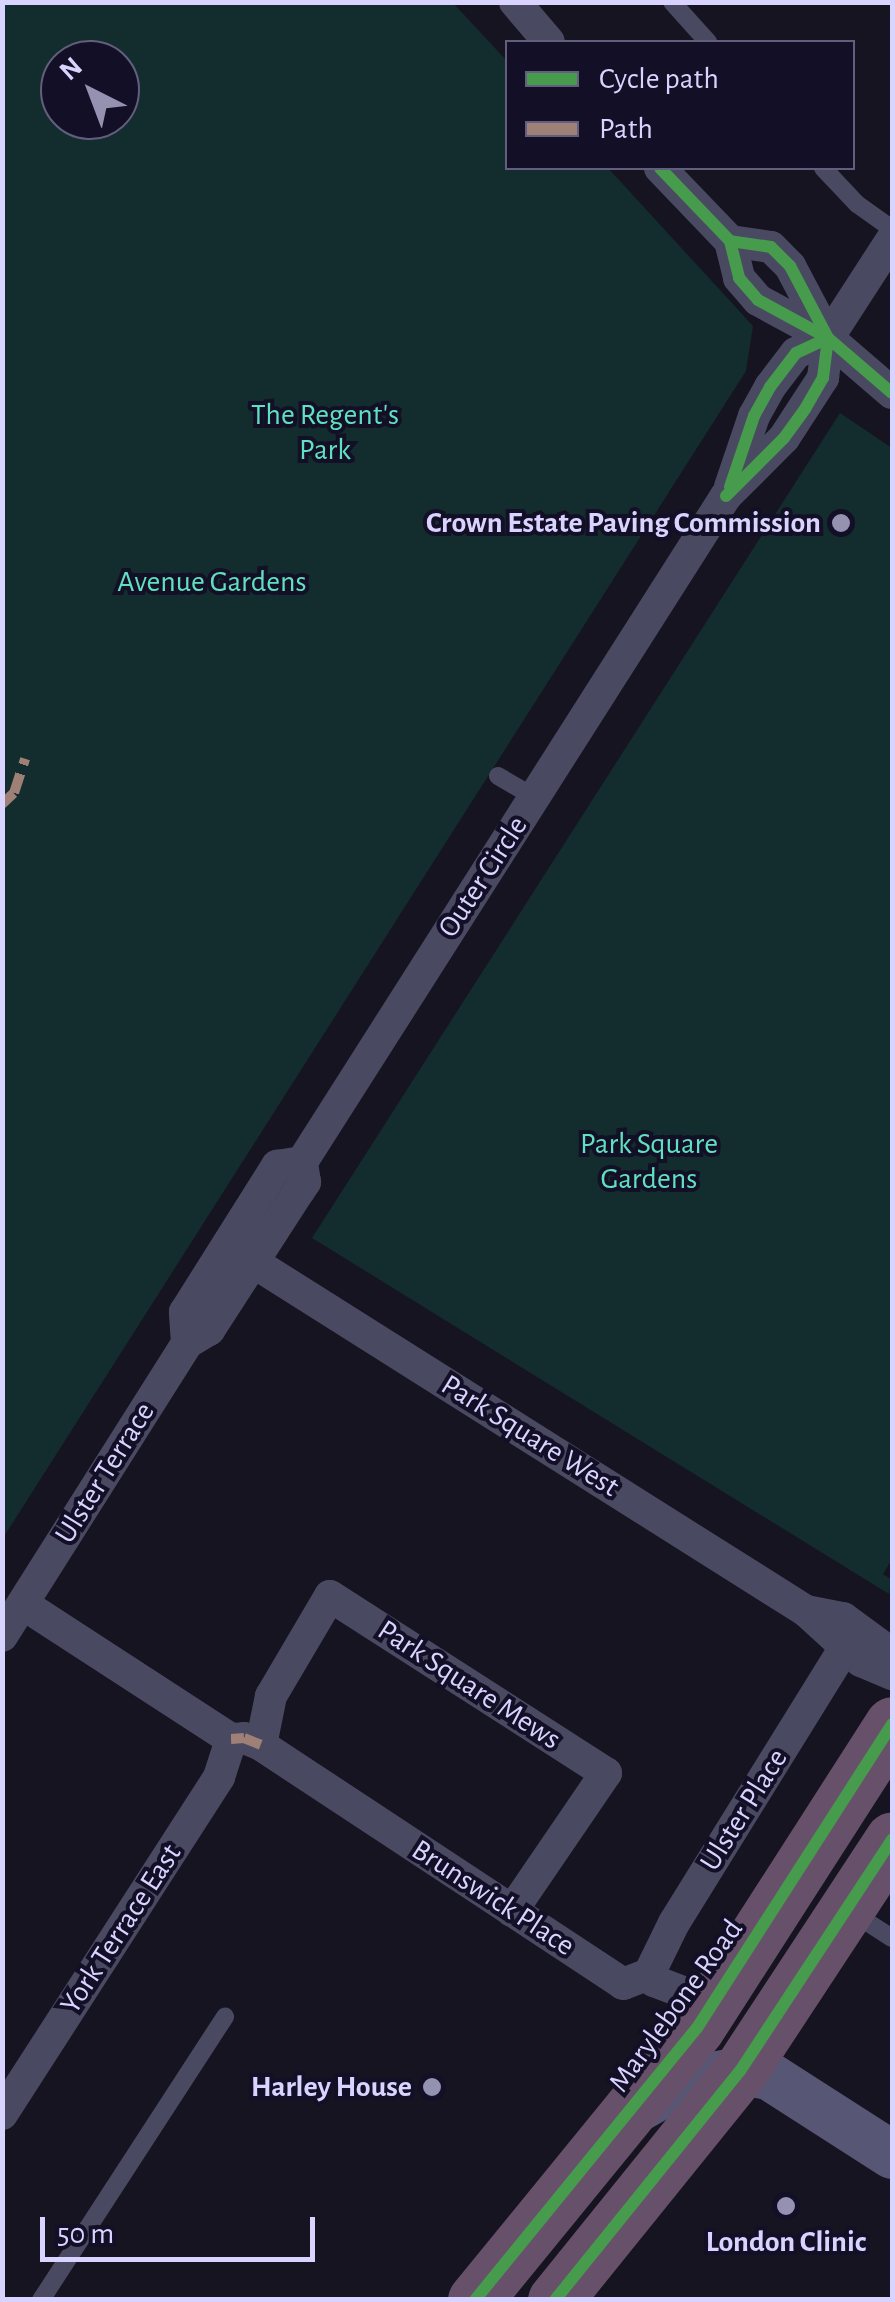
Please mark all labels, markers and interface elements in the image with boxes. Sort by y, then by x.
north arrow [40,40,140,140]
legend [505,40,855,170]
text: N [55,52,88,86]
text: Cycle path [599,64,719,94]
text: Path [599,114,653,144]
park label: The Regent's Park [251,397,399,468]
place label: Crown Estate Paving Commission [426,505,821,541]
marker: Crown Estate Paving Commission [830,512,852,534]
park label: Avenue Gardens [117,564,307,600]
street label: Outer Circle [431,810,535,944]
park label: Park Square Gardens [580,1126,718,1196]
street label: Park Square West [434,1367,626,1505]
street label: Ulster Terrace [47,1396,163,1550]
street label: Park Square Mews [371,1612,567,1758]
street label: Ulster Place [692,1742,796,1878]
street label: Brunswick Place [405,1832,581,1964]
street label: York Terrace East [53,1837,189,2021]
street label: Marylebone Road [601,1913,751,2099]
place label: Harley House [251,2069,412,2105]
marker: Harley House [421,2076,443,2098]
marker: London Clinic [773,2193,799,2219]
scale bar [45,2197,320,2259]
text: 50 m [57,2219,114,2249]
place label: London Clinic [706,2224,866,2260]

